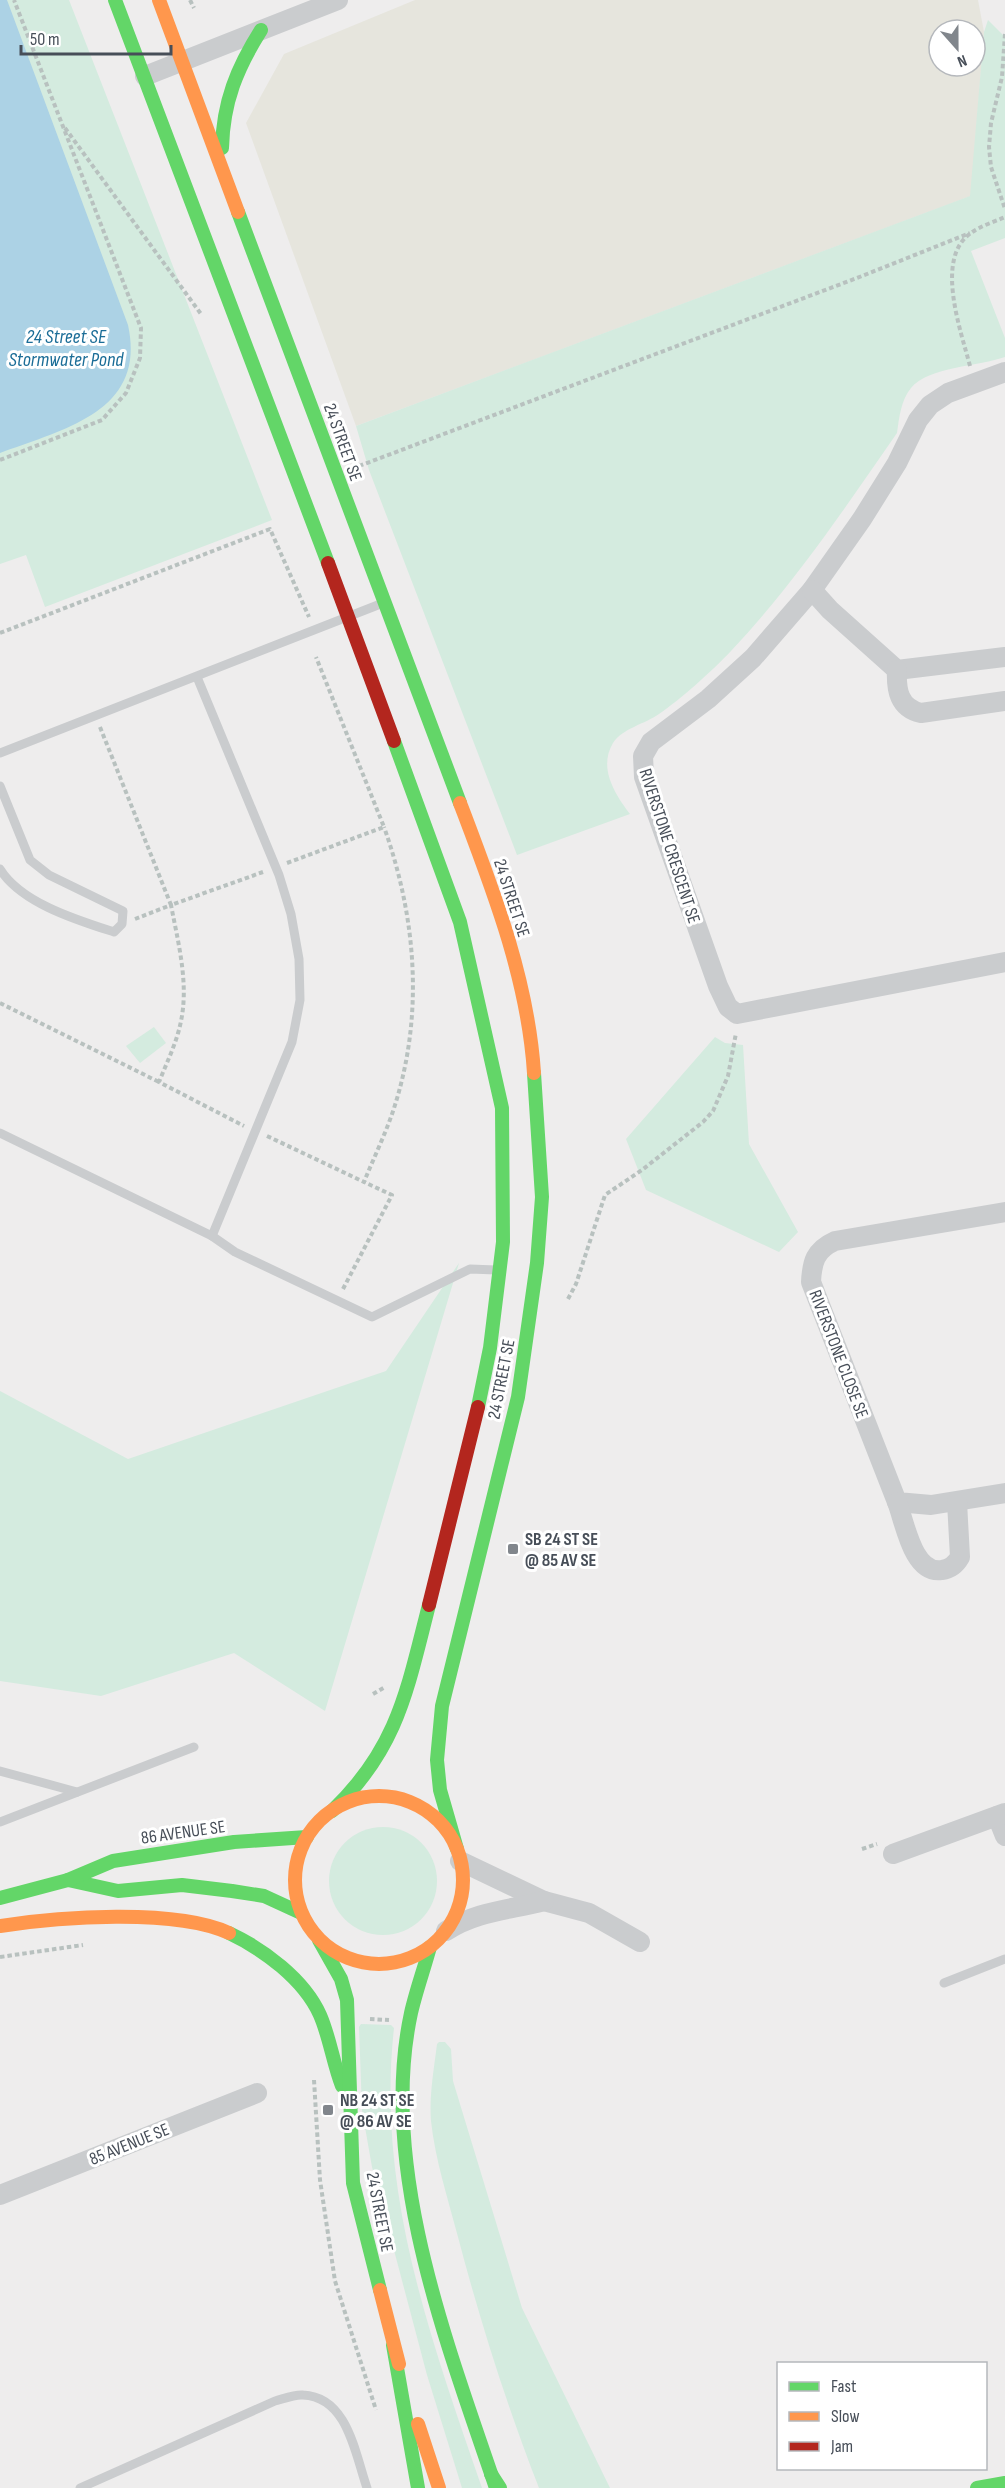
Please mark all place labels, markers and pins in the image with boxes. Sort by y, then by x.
place label: SB 24 ST SE @ 85 AV SE [525,1529,598,1571]
marker: SB 24 ST SE @ 85 AV SE [506,1542,520,1556]
place label: NB 24 ST SE @ 86 AV SE [340,2090,415,2132]
marker: NB 24 ST SE @ 86 AV SE [321,2103,335,2117]

